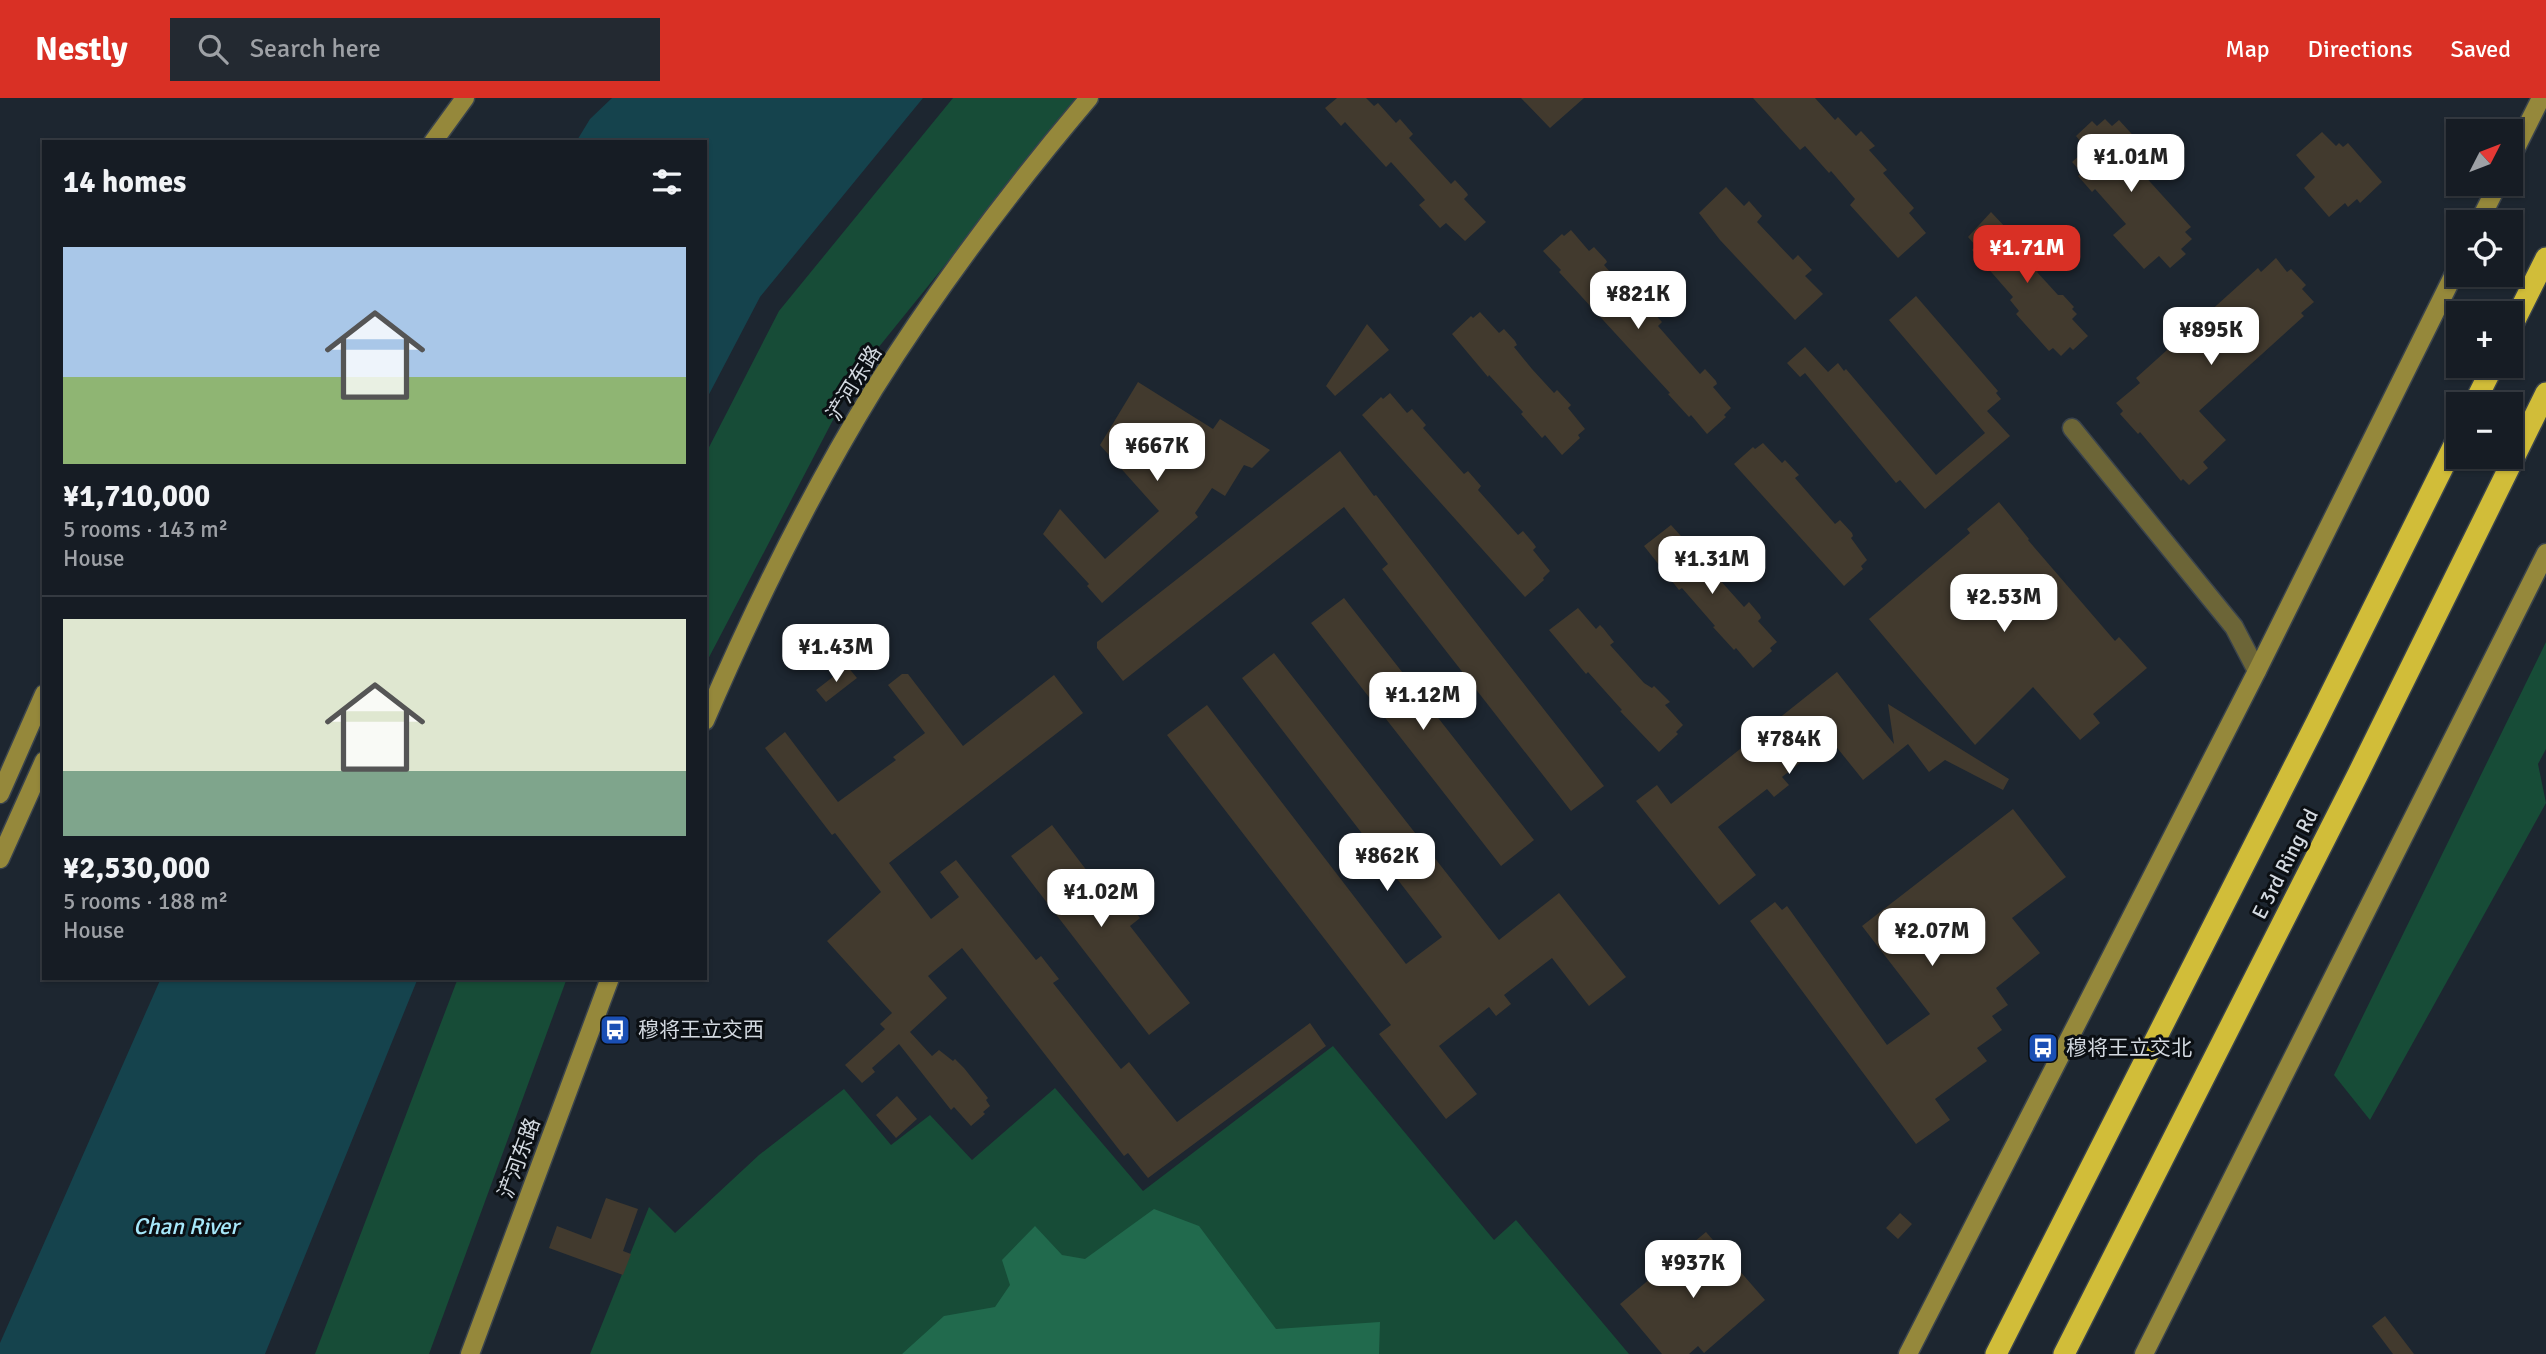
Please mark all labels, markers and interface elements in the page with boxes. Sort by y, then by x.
search box [170,18,660,81]
text: Nestly [35,29,128,70]
icon: search [194,30,232,68]
text: Search here [250,33,381,65]
text: Map [2225,34,2270,64]
text: Directions [2308,34,2413,64]
text: Saved [2451,34,2511,64]
north arrow [2446,119,2524,196]
map controls [2446,119,2523,469]
pin: ¥1.01M [2074,134,2188,194]
text: ¥1.01M [2093,142,2169,171]
icon: filters [648,163,686,201]
text: 14 homes [63,164,186,201]
button: locate [2446,210,2523,287]
pin: ¥1.71M [1970,226,2084,285]
text: ¥1.71M [1989,233,2065,262]
pin: ¥821K [1589,272,1687,331]
text: ¥821K [1606,279,1670,308]
icon: home [312,292,438,418]
button: + [2446,301,2523,378]
pin: ¥895K [2162,308,2260,367]
text: ¥895K [2179,315,2243,344]
street label: 浐河东路 [821,340,887,426]
button: − [2446,392,2523,469]
pin: ¥667K [1108,424,1206,483]
text: ¥667K [1125,431,1189,460]
text: ¥1,710,000 [63,478,210,515]
text: 5 rooms · 143 m² [63,515,228,544]
pin: ¥1.31M [1655,536,1769,596]
text: House [63,544,125,573]
text: ¥1.31M [1674,544,1750,573]
pin: ¥2.53M [1947,574,2061,634]
text: ¥2.53M [1966,582,2042,611]
pin: ¥1.43M [779,624,893,684]
text: ¥1.43M [798,632,874,661]
icon: home [312,664,438,790]
pin: ¥1.12M [1366,672,1480,732]
text: ¥1.12M [1385,680,1461,709]
pin: ¥784K [1740,716,1838,776]
text: ¥784K [1757,724,1821,753]
street label: E 3rd Ring Rd [2246,805,2324,923]
pin: ¥862K [1338,834,1436,893]
text: ¥862K [1355,841,1419,870]
text: ¥2,530,000 [63,850,210,887]
pin: ¥1.02M [1044,870,1158,929]
text: ¥1.02M [1063,877,1139,906]
text: 5 rooms · 188 m² [63,887,228,916]
pin: ¥2.07M [1875,908,1989,968]
text: House [63,916,125,945]
text: ¥2.07M [1894,916,1970,945]
bus stop icon: 穆将王立交西 [598,1013,632,1047]
place label: 穆将王立交西 [638,1017,764,1043]
bus stop icon: 穆将王立交北 [2026,1031,2060,1065]
place label: 穆将王立交北 [2066,1035,2192,1061]
street label: 浐河东路 [492,1114,546,1202]
water label: Chan River [133,1212,242,1241]
pin: ¥937K [1644,1240,1742,1300]
text: ¥937K [1661,1248,1725,1277]

